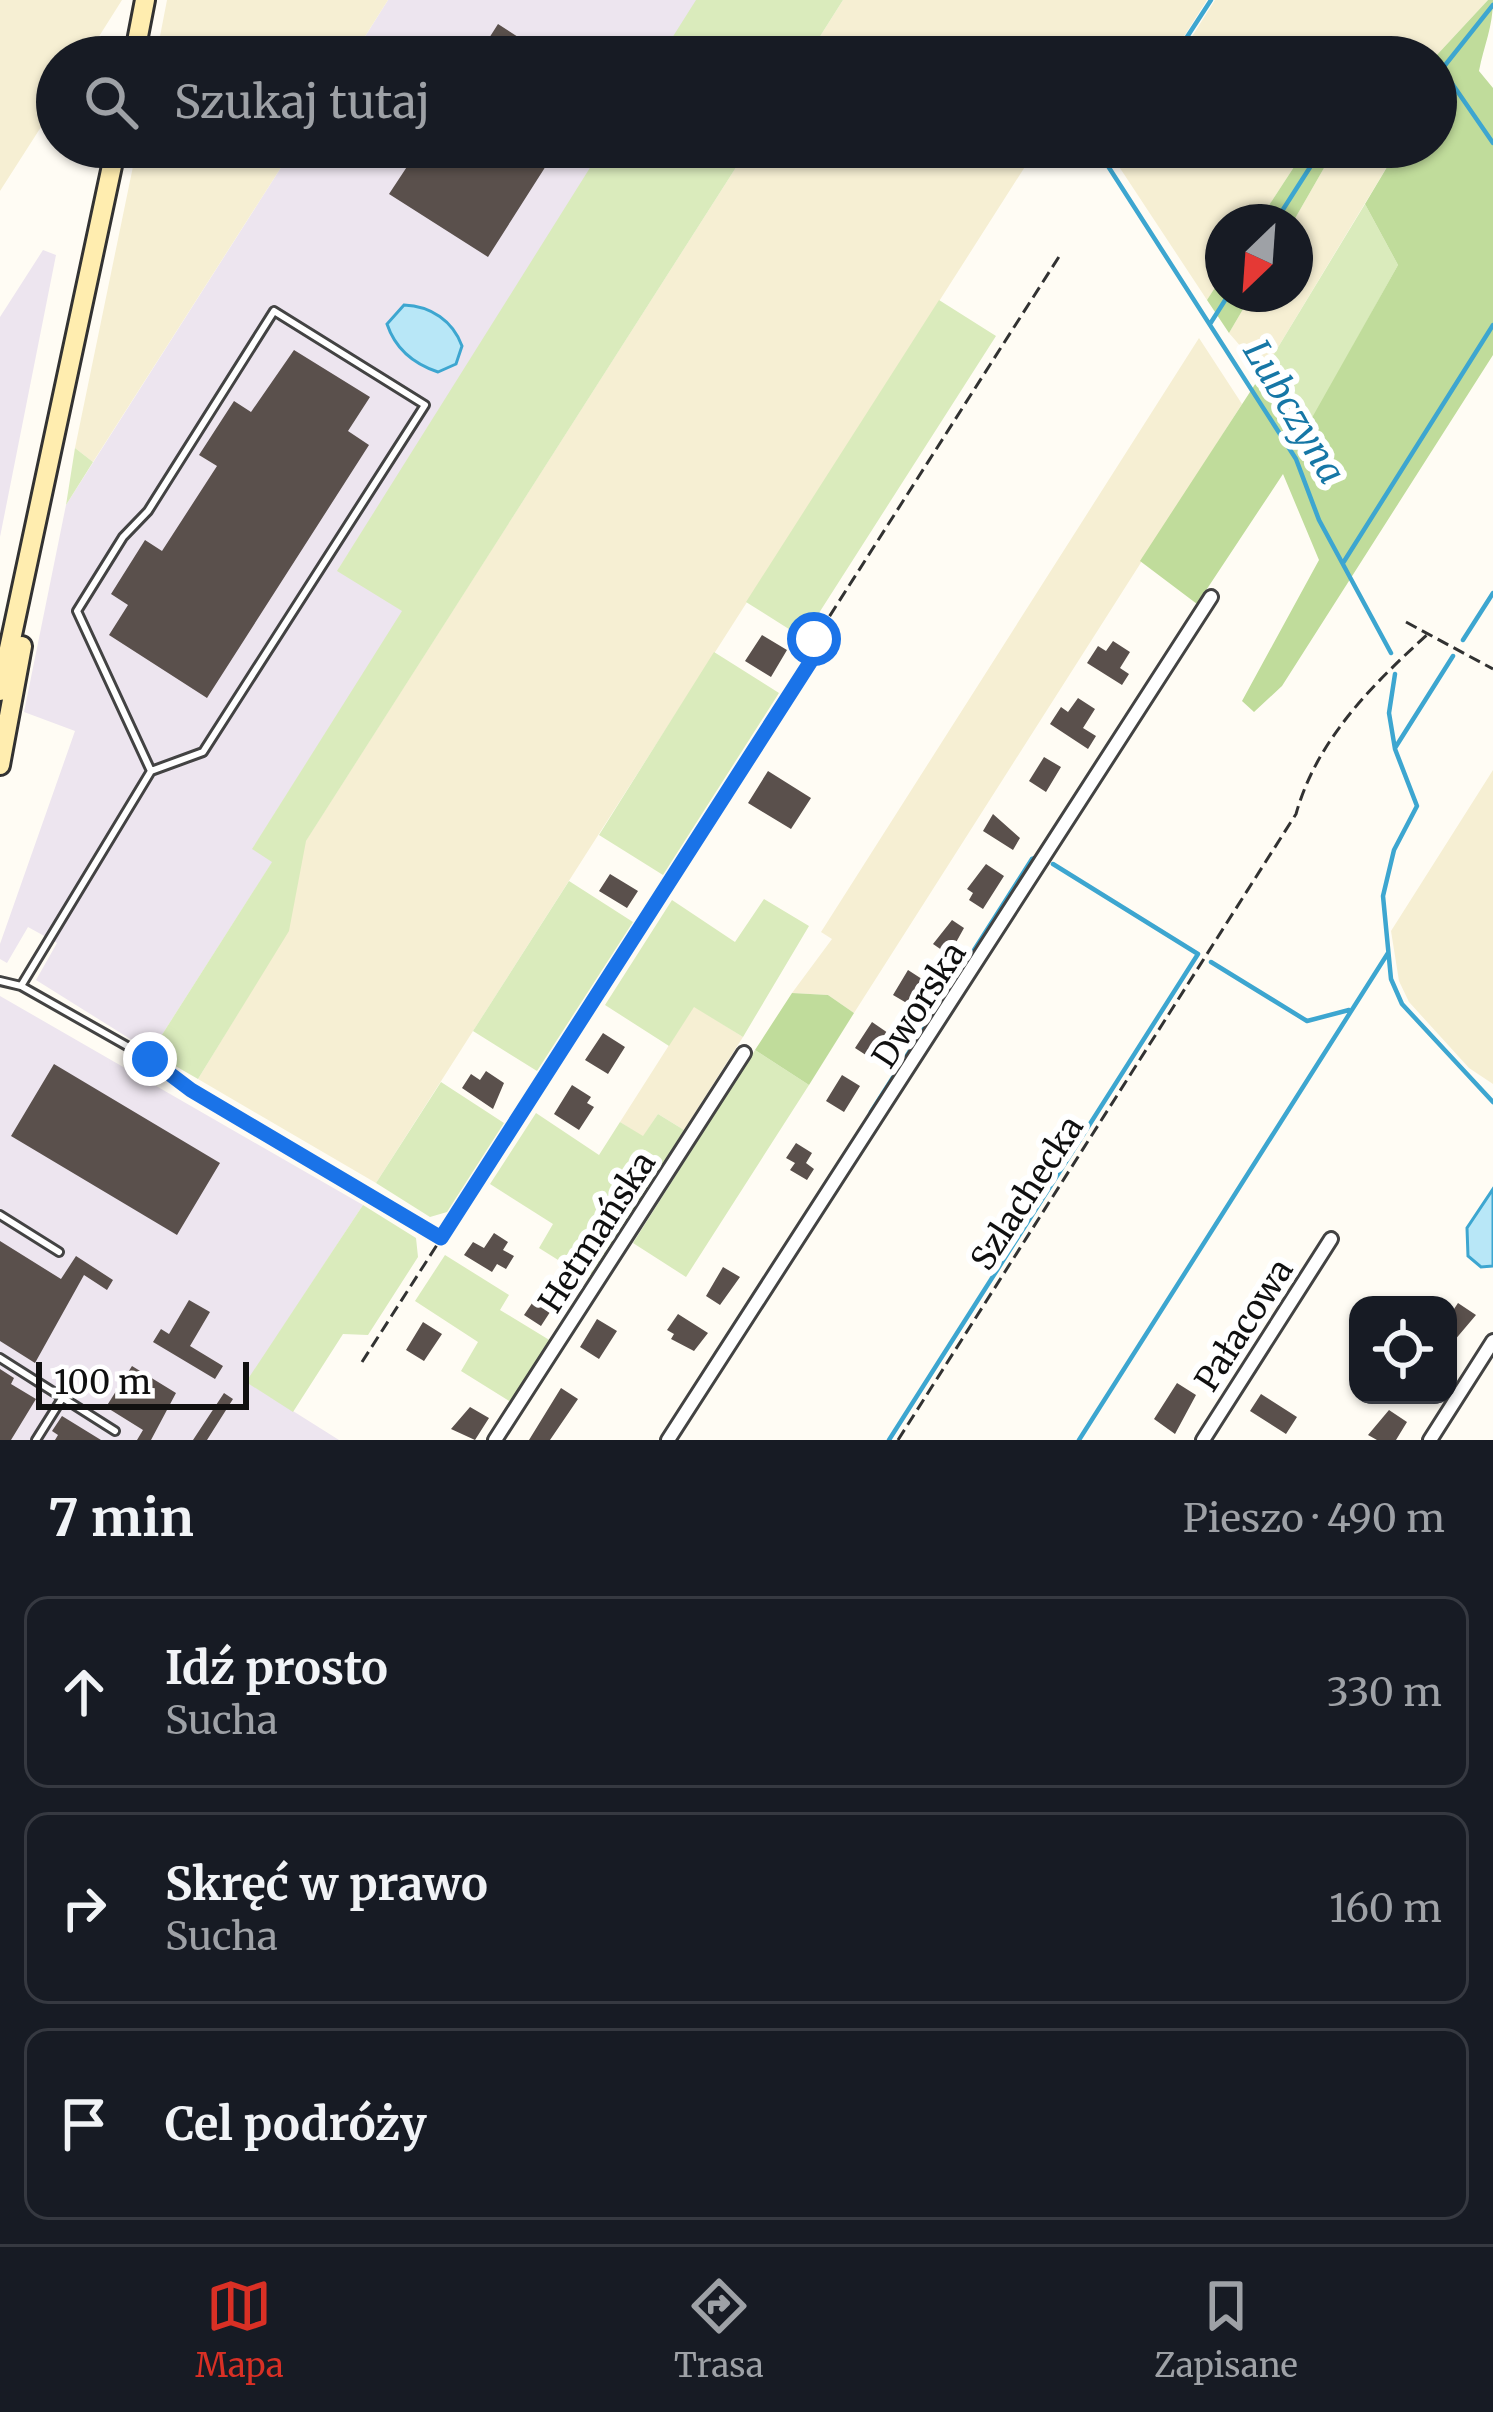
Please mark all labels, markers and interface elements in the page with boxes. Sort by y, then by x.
search box [36,36,1457,168]
icon: search [78,69,144,135]
text: Szukaj tutaj [174,74,430,130]
north arrow [1205,204,1313,312]
water label: Lubczyna [1234,332,1354,492]
route start [787,612,841,666]
street label: Dworska [863,935,975,1075]
route end [123,1032,177,1086]
street label: Szlachecka [962,1108,1092,1278]
street label: Hetmańska [530,1144,664,1320]
street label: Pałacowa [1186,1251,1302,1399]
map controls [1349,1296,1457,1404]
button: locate [1349,1296,1457,1404]
scale bar [36,1356,249,1409]
text: 100 m [54,1362,151,1403]
text: 7 min [48,1486,194,1550]
text: Pieszo · 490 m [1183,1494,1445,1543]
text: Idź prosto [165,1640,388,1696]
icon: ahead [51,1659,117,1725]
text: 330 m [1326,1668,1442,1717]
text: Sucha [165,1696,278,1745]
text: Skręć w prawo [165,1856,488,1912]
icon: right [51,1875,117,1941]
text: 160 m [1329,1884,1442,1933]
text: Sucha [165,1912,278,1961]
icon: arrive [51,2091,117,2157]
text: Cel podróży [165,2096,427,2152]
tab: Mapa [195,2273,284,2386]
tab: Trasa [674,2273,764,2386]
tab: Zapisane [1154,2273,1298,2386]

